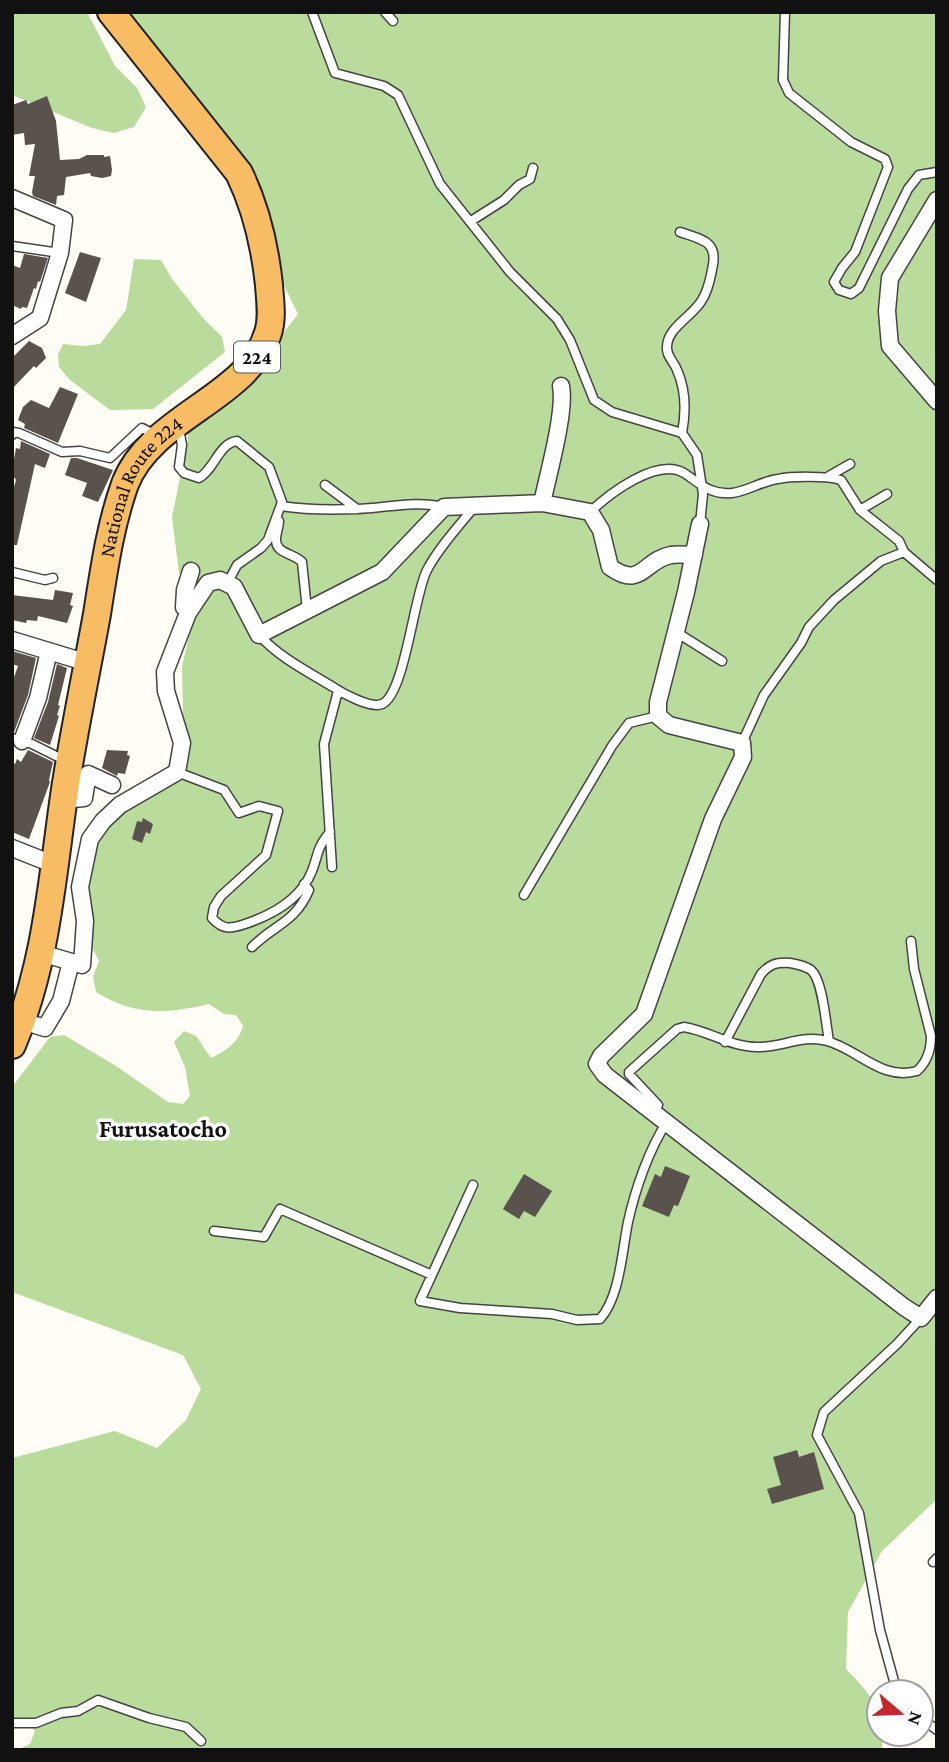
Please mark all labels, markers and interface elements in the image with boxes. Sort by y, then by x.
road number: 224 [234,342,280,372]
street label: National Route 224 [95,411,187,559]
district label: Furusatocho [99,1115,227,1142]
north arrow [865,1678,935,1748]
text: N [904,1709,928,1728]

